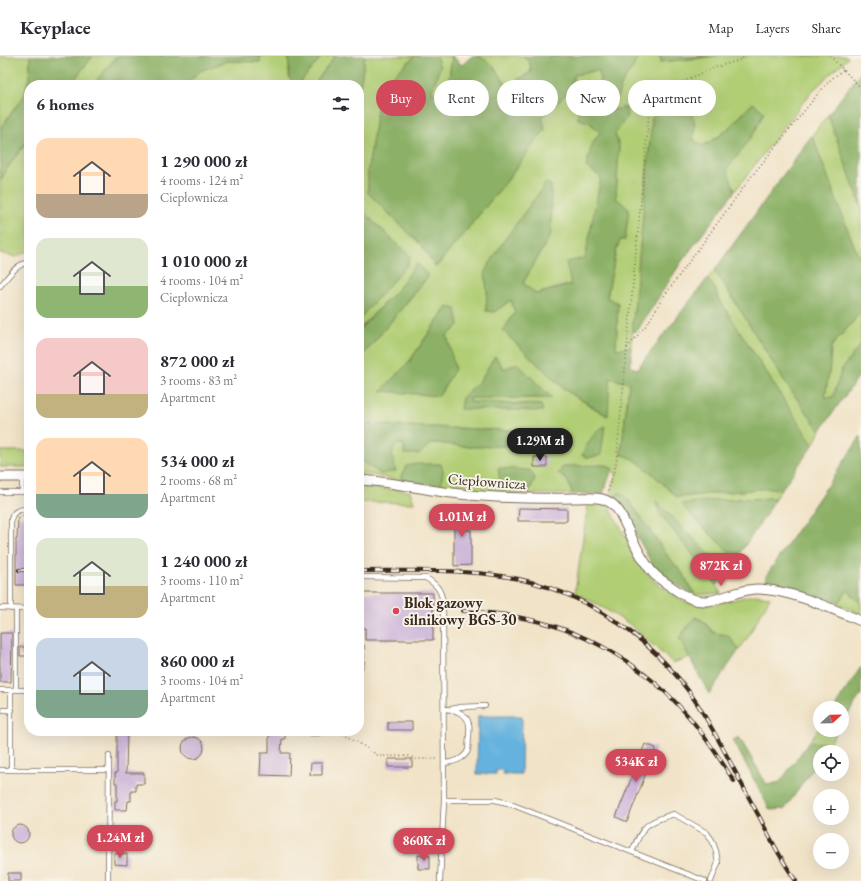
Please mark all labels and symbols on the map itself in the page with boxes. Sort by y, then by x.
pin: 1.29M zł [499,428,581,462]
street label: Ciepłownicza [447,469,527,493]
pin: 1.01M zł [421,504,503,538]
pin: 872K zł [684,553,758,587]
place label: Blok gazowy silnikowy BGS-30 [404,593,517,629]
marker: Blok gazowy silnikowy BGS-30 [391,606,401,616]
north arrow [813,701,849,737]
pin: 534K zł [599,749,673,783]
pin: 1.24M zł [79,825,161,859]
pin: 860K zł [387,828,461,862]

